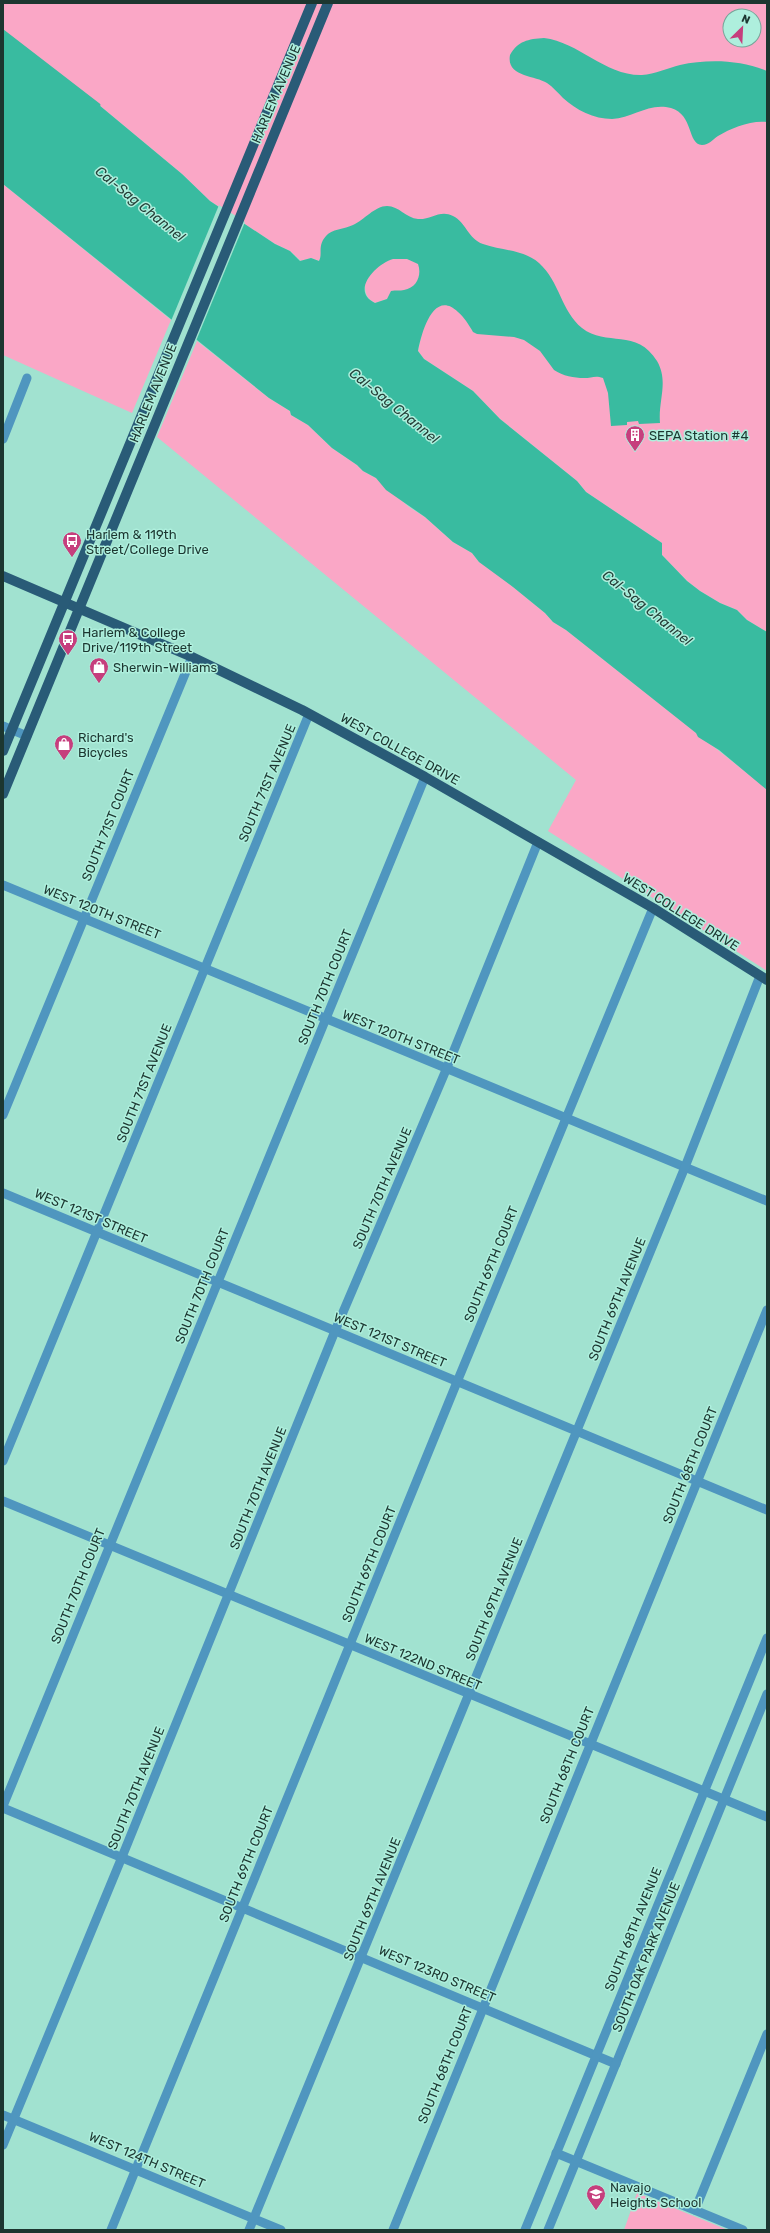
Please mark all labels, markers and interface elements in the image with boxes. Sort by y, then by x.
north arrow [722,8,762,48]
text: N [740,12,752,27]
street label: HARLEM AVENUE [249,42,304,145]
water label: Cal-Sag Channel [92,163,189,246]
street label: HARLEM AVENUE [126,341,180,445]
water label: Cal-Sag Channel [346,365,443,448]
building icon: SEPA Station #4 [624,424,646,452]
place label: SEPA Station #4 [649,428,749,443]
place label: Harlem & 119th Street/College Drive [86,527,209,558]
bus stop icon: Harlem & 119th Street/College Drive [61,530,83,558]
water label: Cal-Sag Channel [599,567,696,650]
place label: Harlem & College Drive/119th Street [82,625,192,655]
bus stop icon: Harlem & College Drive/119th Street [57,628,79,656]
shop icon: Sherwin-Williams [88,656,110,684]
place label: Sherwin-Williams [113,660,217,675]
street label: WEST COLLEGE DRIVE [338,710,462,788]
street label: SOUTH 71ST AVENUE [235,722,299,844]
place label: Richard's Bicycles [78,730,134,760]
shop icon: Richard's Bicycles [53,733,75,761]
street label: SOUTH 71ST COURT [79,767,137,883]
street label: WEST COLLEGE DRIVE [620,870,742,954]
street label: WEST 120TH STREET [41,882,163,943]
street label: SOUTH 70TH COURT [295,927,355,1047]
street label: WEST 120TH STREET [340,1007,462,1068]
street label: SOUTH 71ST AVENUE [113,1021,175,1145]
street label: SOUTH 70TH AVENUE [350,1125,415,1251]
street label: WEST 121ST STREET [32,1185,150,1247]
street label: SOUTH 69TH COURT [461,1203,521,1324]
street label: SOUTH 70TH COURT [172,1226,232,1346]
street label: SOUTH 69TH AVENUE [585,1235,649,1363]
street label: WEST 121ST STREET [331,1309,449,1371]
street label: SOUTH 68TH COURT [660,1404,720,1526]
street label: SOUTH 70TH AVENUE [227,1424,290,1552]
street label: SOUTH 69TH COURT [339,1503,399,1624]
street label: SOUTH 70TH COURT [48,1526,108,1646]
street label: SOUTH 69TH AVENUE [462,1535,526,1663]
street label: WEST 122ND STREET [362,1630,484,1694]
street label: SOUTH 68TH COURT [537,1704,597,1826]
street label: SOUTH 70TH AVENUE [105,1724,168,1852]
street label: SOUTH 69TH COURT [216,1803,276,1924]
street label: SOUTH 69TH AVENUE [340,1835,404,1963]
street label: SOUTH 68TH AVENUE [601,1865,665,1993]
street label: SOUTH OAK PARK AVENUE [609,1880,683,2034]
street label: WEST 123RD STREET [376,1943,498,2006]
street label: SOUTH 68TH COURT [415,2004,475,2126]
street label: WEST 124TH STREET [87,2129,208,2191]
place label: Navajo Heights School [610,2180,701,2211]
school or university icon: Navajo Heights School [585,2183,607,2211]

